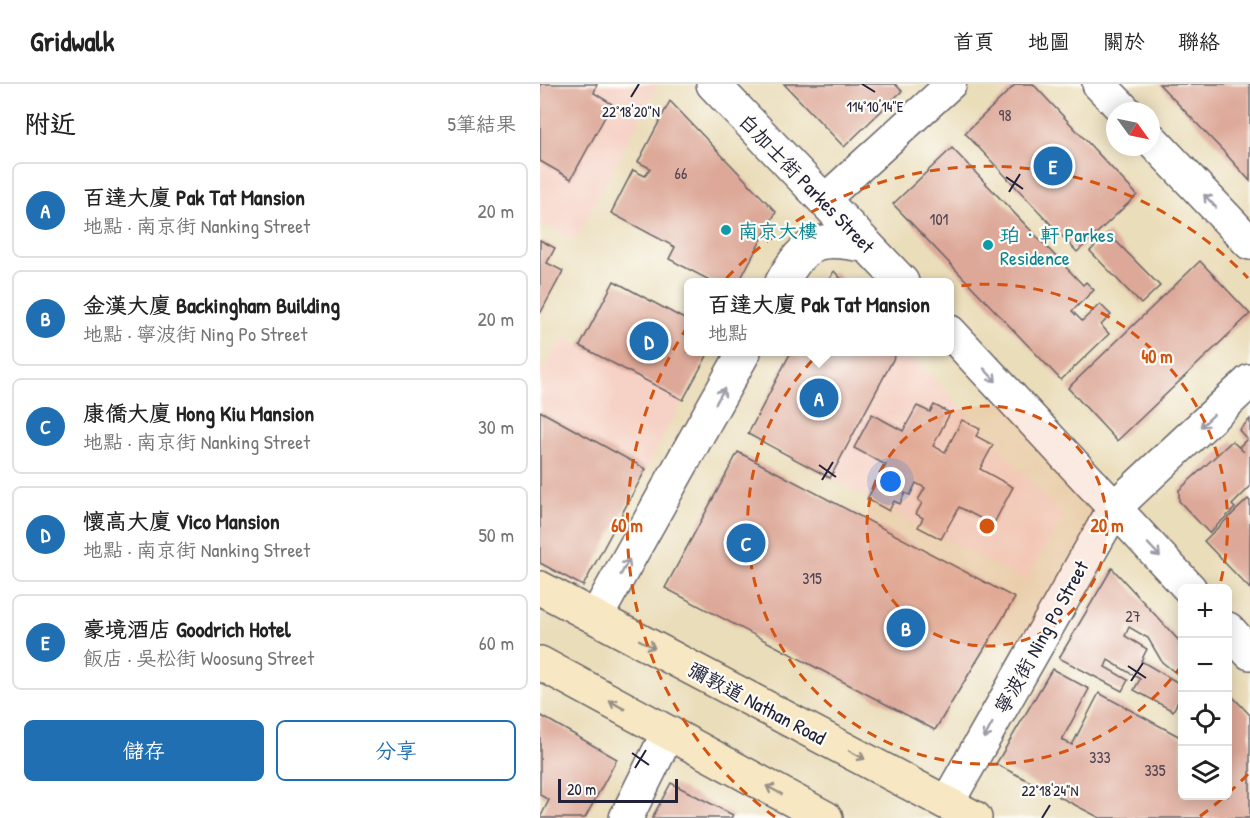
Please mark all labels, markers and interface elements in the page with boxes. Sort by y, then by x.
text: Gridwalk [30,22,114,60]
text: 首頁 [953,27,995,56]
text: 地圖 [1028,27,1070,56]
text: 關於 [1103,27,1145,56]
text: 聯絡 [1178,27,1220,56]
text: 114°10'14"E [847,96,904,117]
text: 22°18'20"N [602,101,660,122]
north arrow [1106,102,1160,156]
house number: 98 [999,104,1011,126]
text: 附近 [24,106,76,141]
street label: 白加士街 Parkes Street [733,107,882,260]
text: 5筆結果 [448,110,516,137]
pin: E [1034,144,1072,188]
house number: 66 [675,162,687,184]
text: 百達大廈 Pak Tat Mansion [83,182,305,212]
one-way arrow [1203,193,1217,208]
text: A [41,197,50,224]
text: 20 m [477,197,514,224]
house number: 101 [930,208,949,230]
text: 地點 · 南京街 Nanking Street [83,212,310,239]
place label: 南京大樓 [738,217,818,244]
place label: 珀．軒 Parkes Residence [1000,221,1114,271]
marker: 南京大樓 [719,223,733,237]
marker: 珀．軒 Parkes Residence [981,238,995,252]
popup [684,278,954,356]
text: 百達大廈 Pak Tat Mansion [708,289,930,319]
text: 金漢大廈 Backingham Building [83,290,340,320]
text: B [40,305,51,332]
text: 20 m [477,305,514,332]
pin: D [630,318,668,364]
text: 地點 [708,319,748,346]
text: 地點 · 寧波街 Ning Po Street [83,320,307,347]
text: 40 m [1141,344,1173,369]
one-way arrow [982,367,997,382]
pin: A [800,376,838,420]
one-way arrow [714,388,726,405]
text: 康僑大廈 Hong Kiu Mansion [83,398,314,428]
text: C [40,413,51,440]
text: 30 m [478,413,514,440]
one-way arrow [1200,414,1215,428]
text: 地點 · 南京街 Nanking Street [83,428,310,455]
your location [876,467,905,496]
text: 懷高大廈 Vico Mansion [83,506,280,536]
text: 60 m [611,513,643,538]
text: 20 m [1091,513,1123,538]
centre of rings [977,516,997,536]
pin: C [726,520,766,566]
text: D [41,521,50,548]
text: 50 m [478,521,514,548]
text: 地點 · 南京街 Nanking Street [83,536,310,563]
one-way arrow [1147,542,1161,557]
street label: 寧波街 Ning Po Street [988,555,1095,718]
one-way arrow [619,559,631,576]
house number: 315 [802,567,822,589]
map controls [1178,584,1232,800]
button: + [1178,584,1232,638]
house number: 27 [1125,605,1141,627]
pin: B [886,606,926,650]
text: 豪境酒店 Goodrich Hotel [83,614,291,644]
text: E [41,629,50,656]
text: 60 m [479,629,514,656]
button: − [1178,638,1232,692]
one-way arrow [638,639,656,651]
text: 飯店 · 吳松街 Woosung Street [83,644,314,671]
street label: 彌敦道 Nathan Road [683,655,831,751]
button: locate [1178,692,1232,746]
one-way arrow [609,699,626,711]
button: 儲存 [24,720,264,781]
button: 分享 [276,720,516,781]
one-way arrow [982,722,994,739]
house number: 333 [1089,746,1111,768]
button: layers [1178,746,1232,800]
one-way arrow [847,750,865,761]
house number: 335 [1144,759,1166,781]
scale bar [558,776,678,804]
text: 20 m [567,778,596,800]
text: 22°18'24"N [1021,780,1079,801]
one-way arrow [766,784,784,795]

